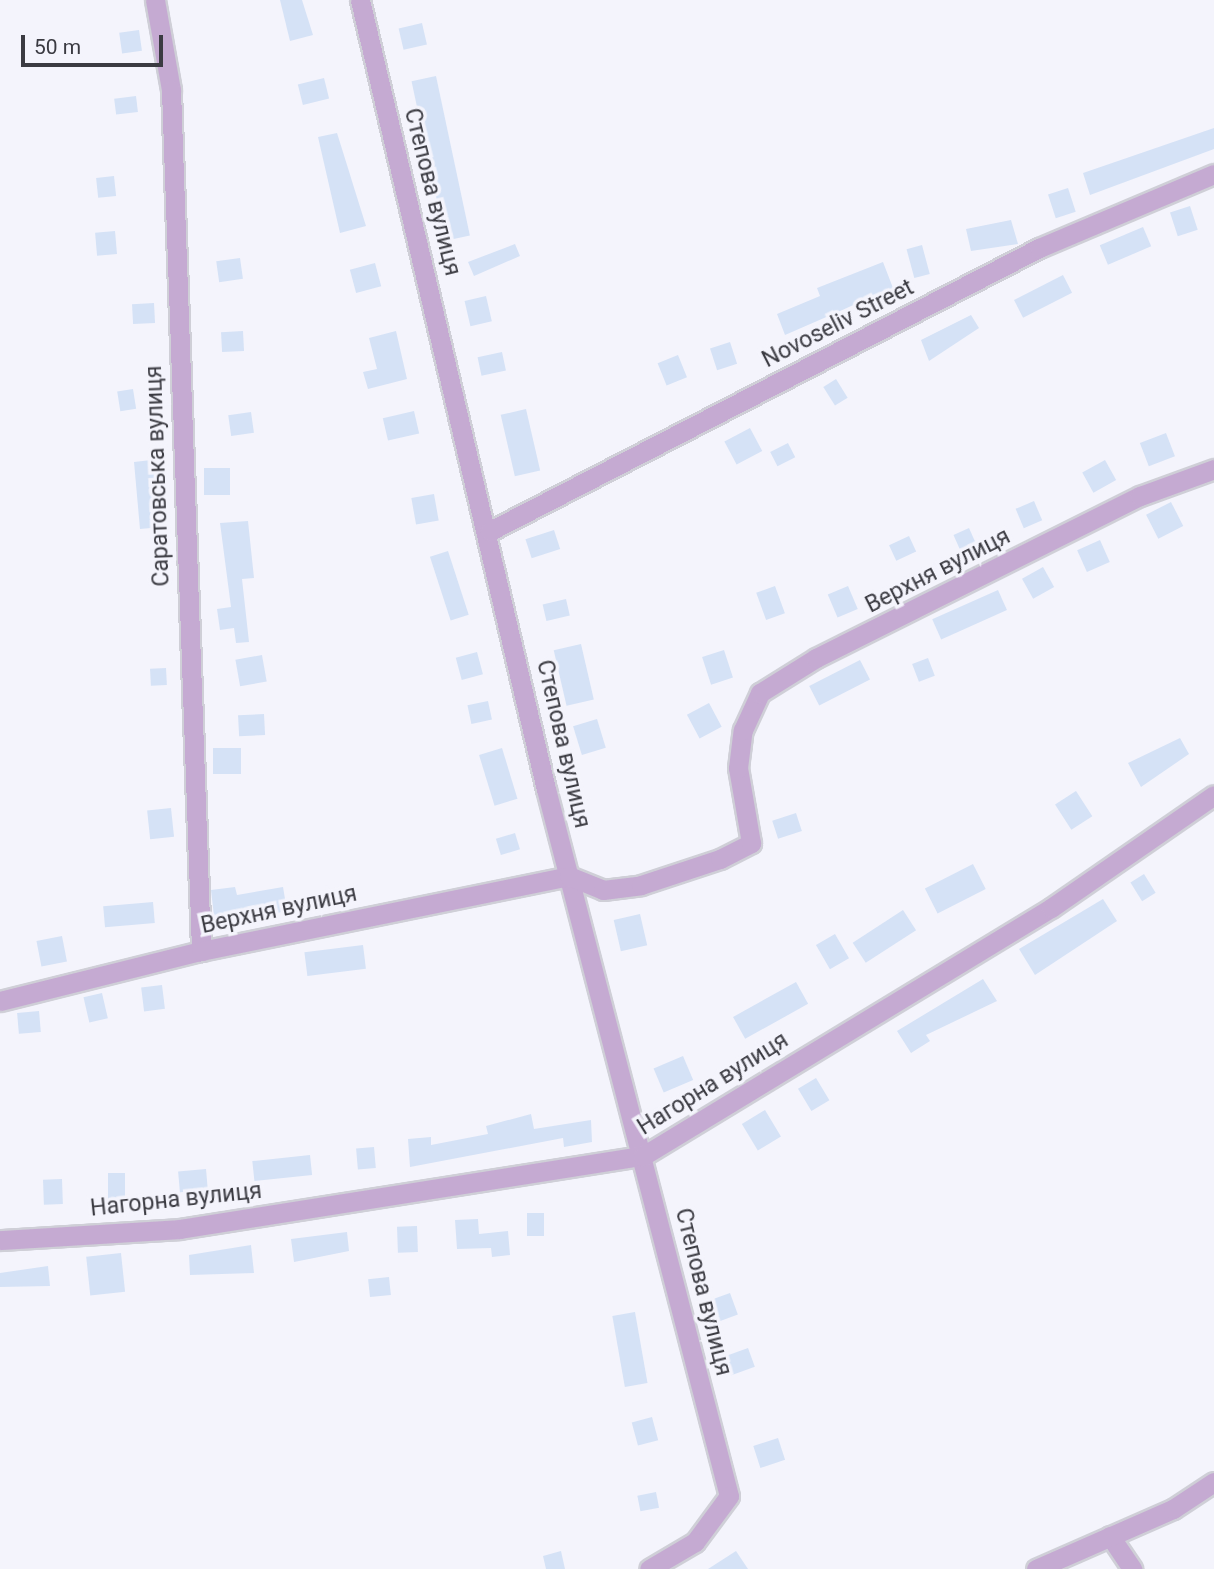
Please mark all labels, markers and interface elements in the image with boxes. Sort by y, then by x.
scale bar [24,21,166,65]
text: 50 m [34,35,81,59]
street label: Степова вулиця [398,105,466,279]
street label: Novoseliv Street [758,274,918,374]
street label: Саратовська вулиця [140,365,176,587]
street label: Верхня вулиця [861,523,1015,619]
street label: Степова вулиця [530,657,596,831]
street label: Верхня вулиця [199,880,359,940]
street label: Нагорна вулиця [633,1027,793,1141]
street label: Нагорна вулиця [89,1177,263,1223]
street label: Степова вулиця [669,1205,737,1379]

